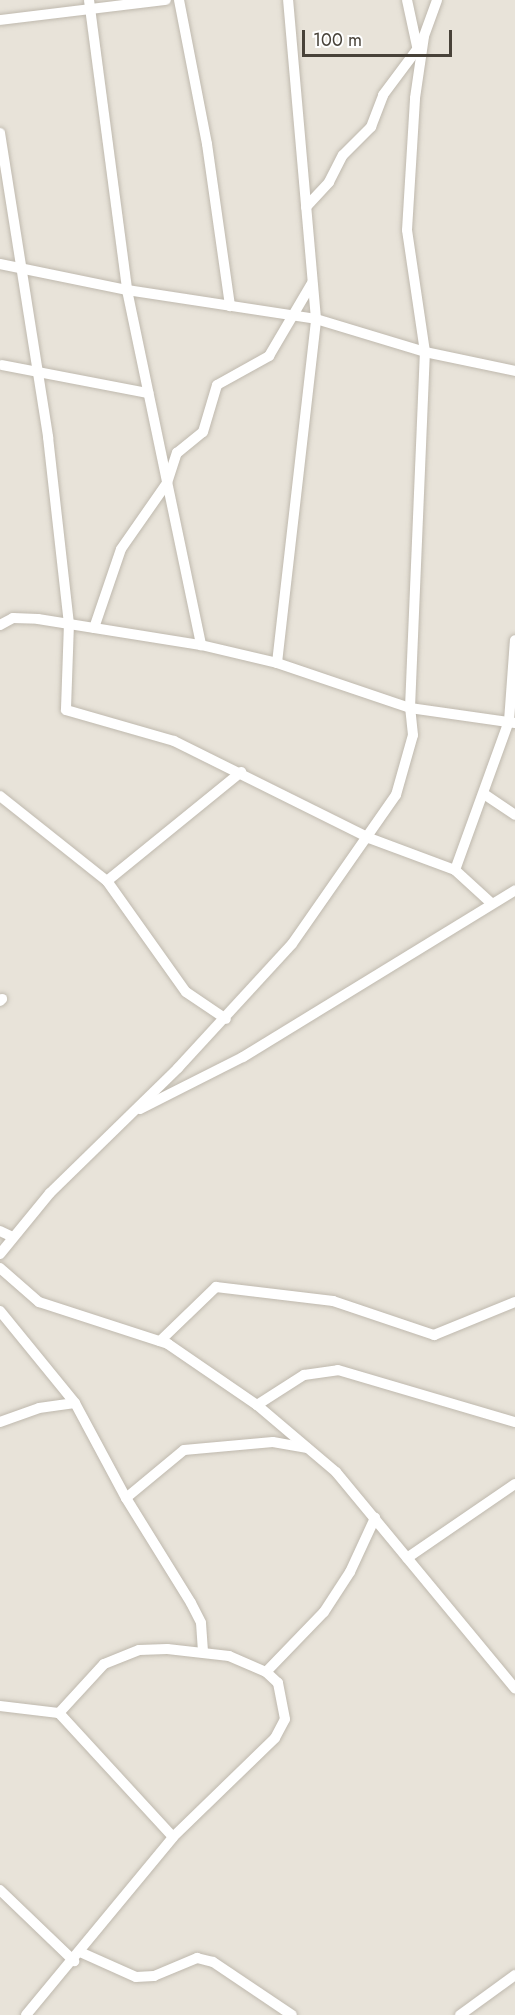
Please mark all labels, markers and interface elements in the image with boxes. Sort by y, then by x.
scale bar [305,18,455,56]
text: 100 m [313,27,362,53]

